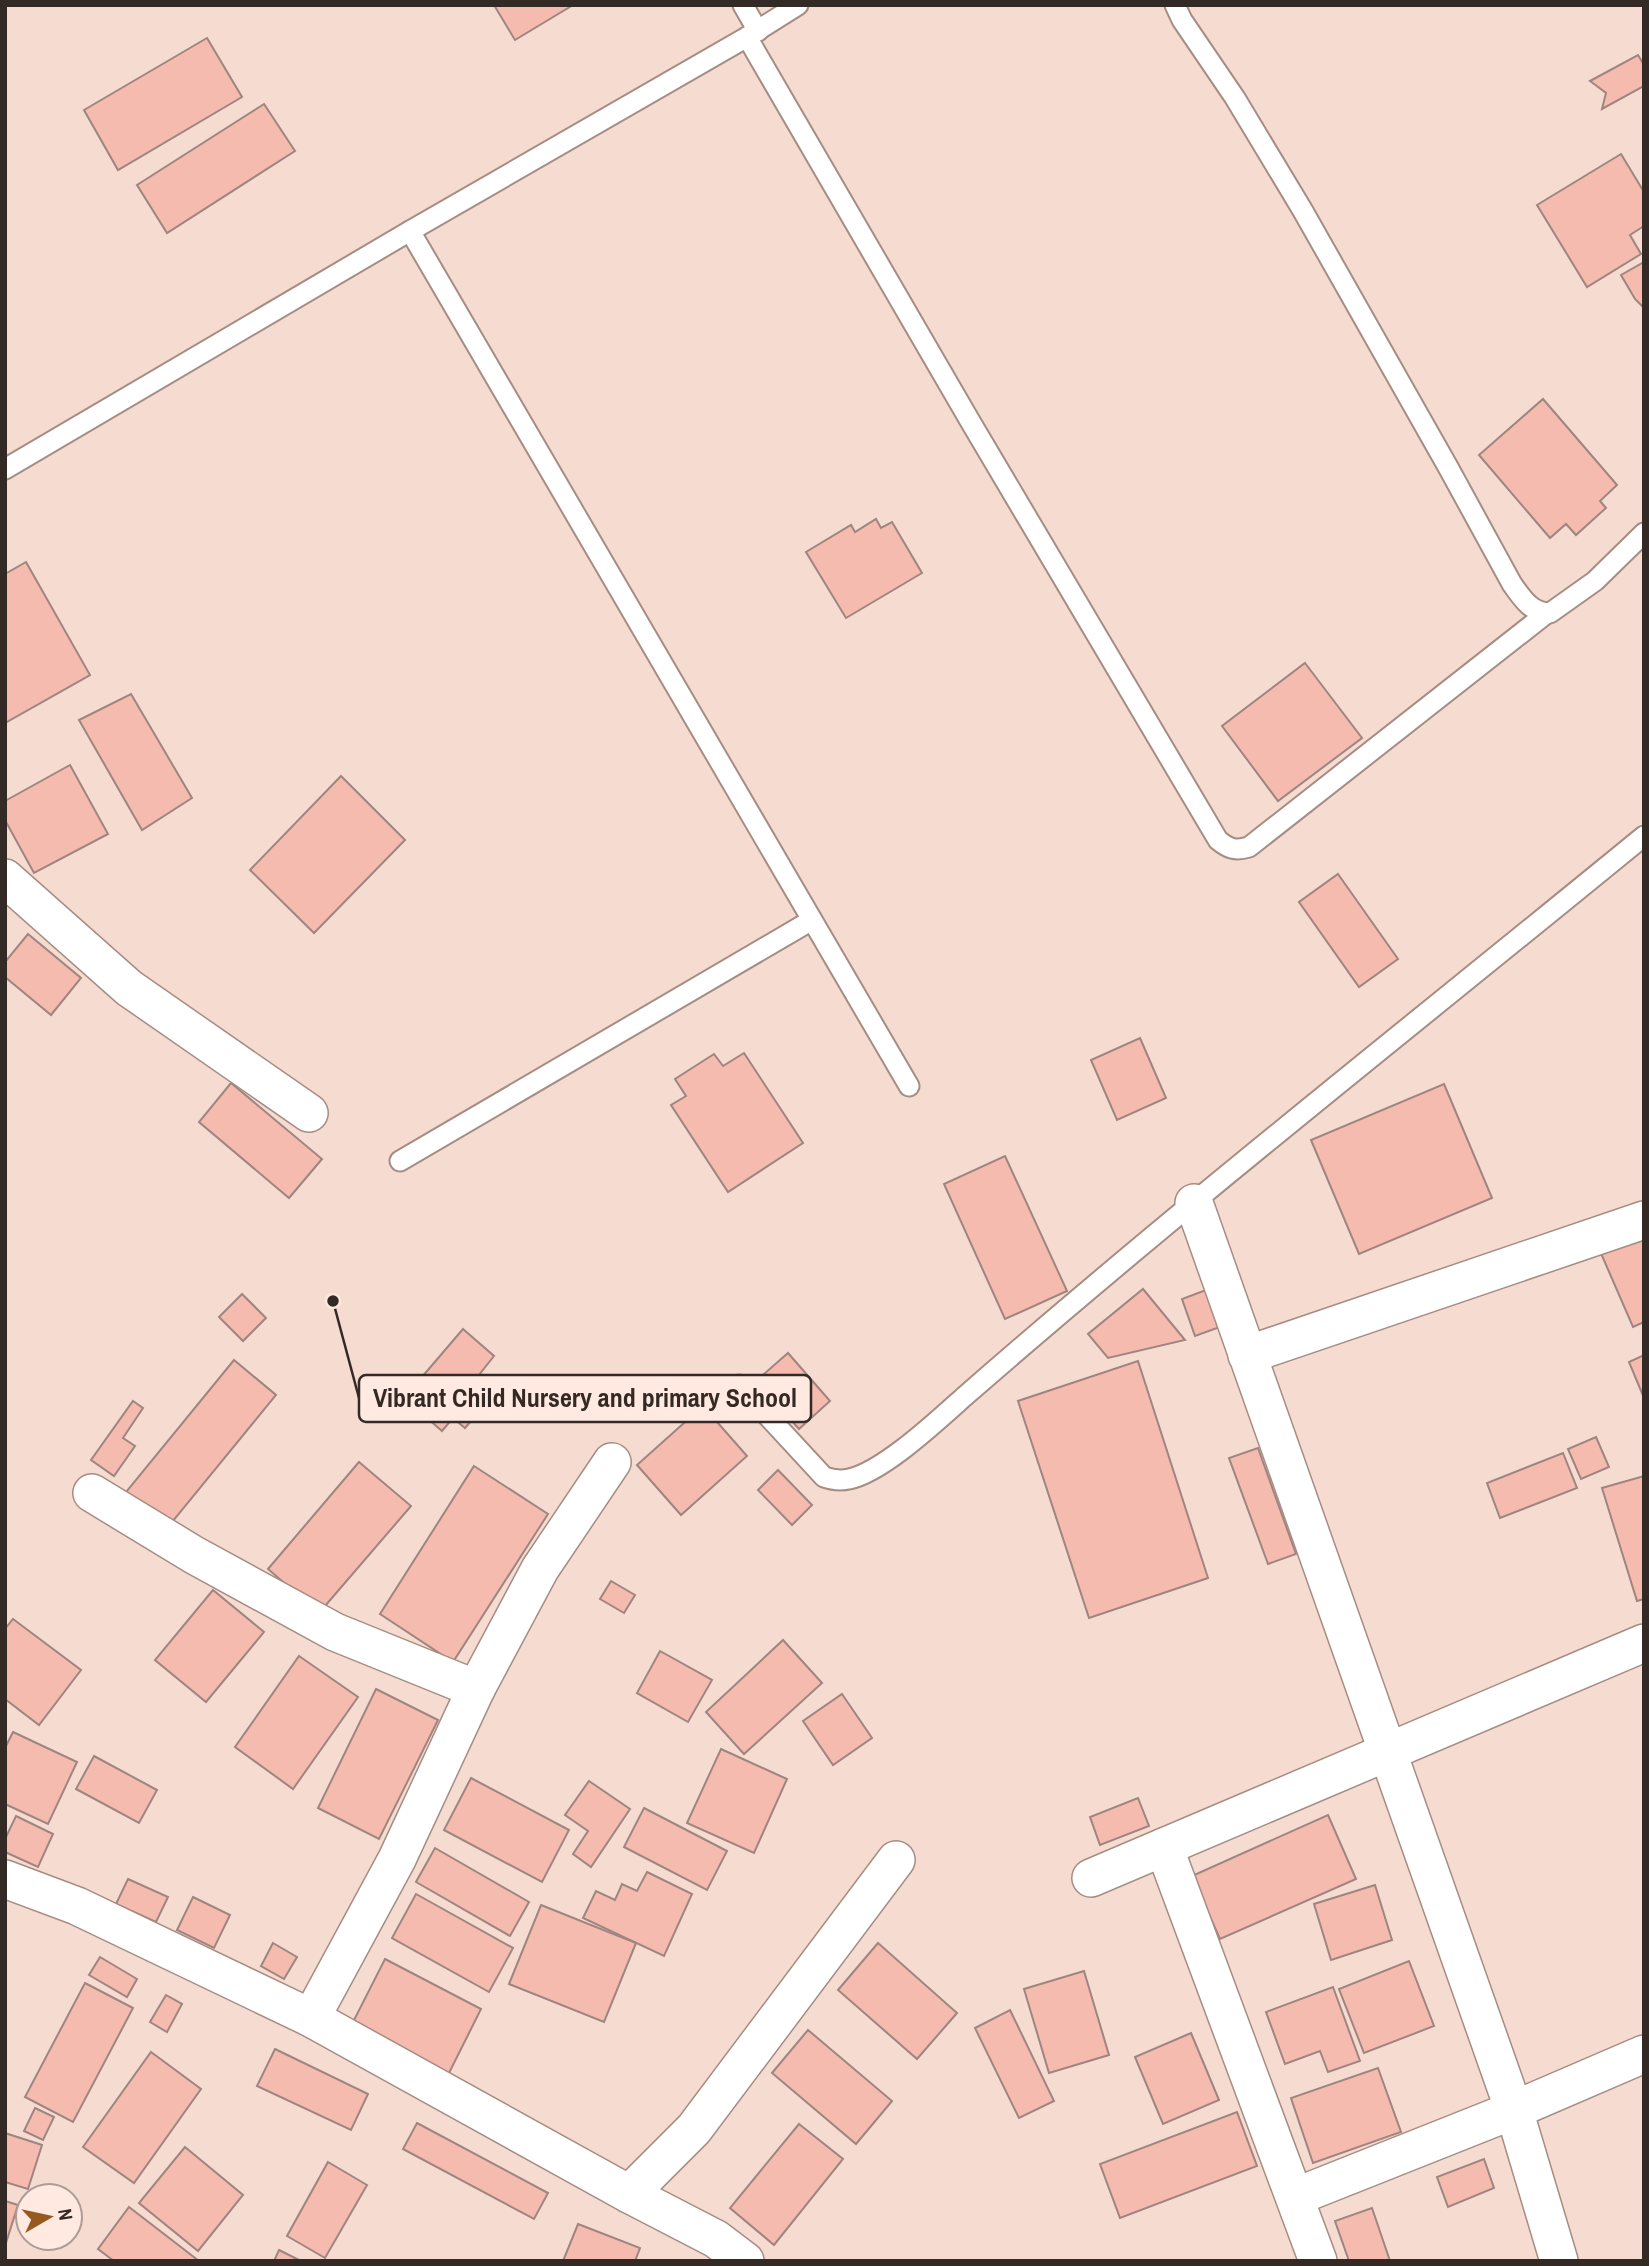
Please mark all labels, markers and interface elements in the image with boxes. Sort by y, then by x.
callout: Vibrant Child Nursery and primary School [359,1375,811,1422]
text: Vibrant Child Nursery and primary School [373,1380,797,1415]
north arrow [14,2182,84,2252]
text: N [52,2207,80,2222]

